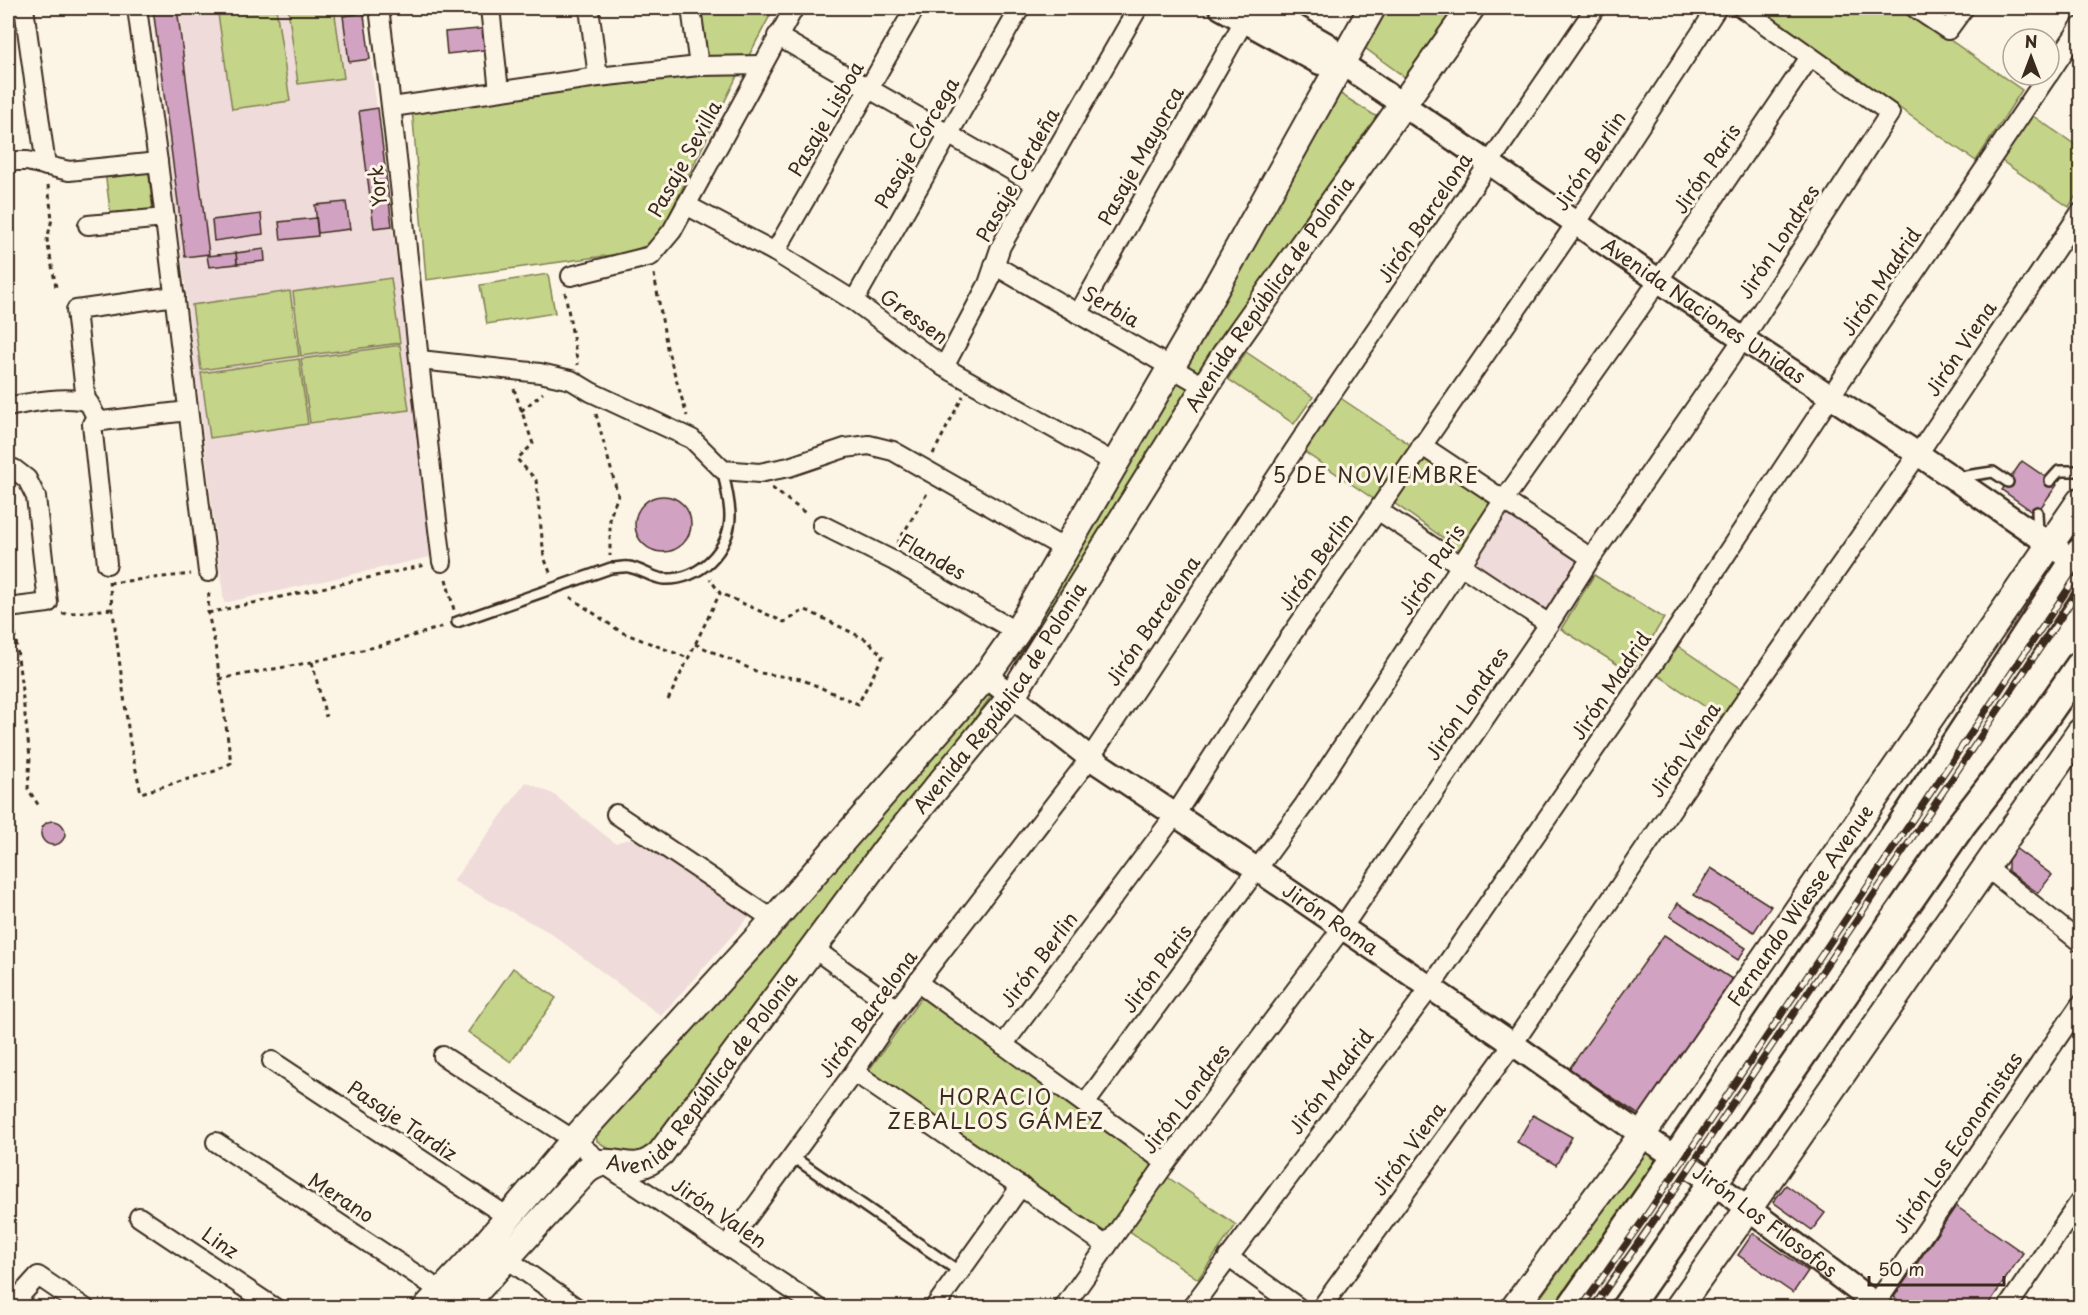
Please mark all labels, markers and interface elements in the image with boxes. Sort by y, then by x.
north arrow [2001,27,2061,87]
text: N [2025,29,2037,53]
street label: Pasaje Lisboa [780,55,870,182]
street label: Pasaje Córcega [866,71,966,214]
street label: Pasaje Mayorca [1090,80,1191,230]
street label: Pasaje Sevilla [640,94,729,222]
street label: Pasaje Cerdeña [968,101,1067,247]
street label: Jirón Berlin [1546,105,1633,216]
street label: Jirón Paris [1665,117,1747,220]
street label: Jirón Barcelona [1369,146,1479,289]
street label: York [360,164,394,208]
street label: Avenida República de Polonia [1177,169,1361,417]
street label: Jirón Londres [1730,178,1826,305]
street label: Jirón Madrid [1833,221,1928,342]
street label: Avenida Naciones Unidas [1596,230,1812,391]
street label: Serbia [1077,278,1146,335]
street label: Gressen [874,281,955,351]
street label: Jirón Viena [1917,294,2004,402]
district label: 5 DE NOVIEMBRE [1272,458,1480,490]
street label: Jirón Berlin [1270,506,1360,617]
street label: Jirón Paris [1391,518,1472,621]
street label: Flandes [893,525,972,587]
street label: Jirón Barcelona [1097,549,1207,692]
street label: Avenida República de Polonia [905,575,1094,820]
street label: Jirón Madrid [1563,625,1658,746]
street label: Jirón Londres [1417,641,1515,766]
street label: Jirón Viena [1641,695,1728,803]
street label: Fernando Wiesse Avenue [1719,798,1880,1012]
street label: Jirón Roma [1277,875,1386,962]
street label: Jirón Berlin [992,905,1084,1014]
street label: Jirón Paris [1114,918,1199,1019]
street label: Jirón Barcelona [810,943,924,1084]
street label: Avenida República de Polonia [605,965,805,1180]
street label: Jirón Madrid [1281,1022,1380,1140]
street label: Jirón Londres [1134,1037,1237,1160]
street label: Jirón Los Economistas [1885,1046,2029,1239]
street label: Pasaje Tardiz [342,1072,463,1168]
district label: HORACIO ZEBALLOS GÁMEZ [887,1080,1105,1136]
street label: Jirón Viena [1364,1095,1453,1202]
street label: Jirón Los Filosofos [1687,1157,1844,1284]
street label: Merano [303,1165,380,1230]
street label: Jirón Valen [666,1169,773,1255]
street label: Linz [196,1219,245,1265]
scale bar [1869,1249,2004,1287]
text: 50 m [1878,1255,1925,1282]

